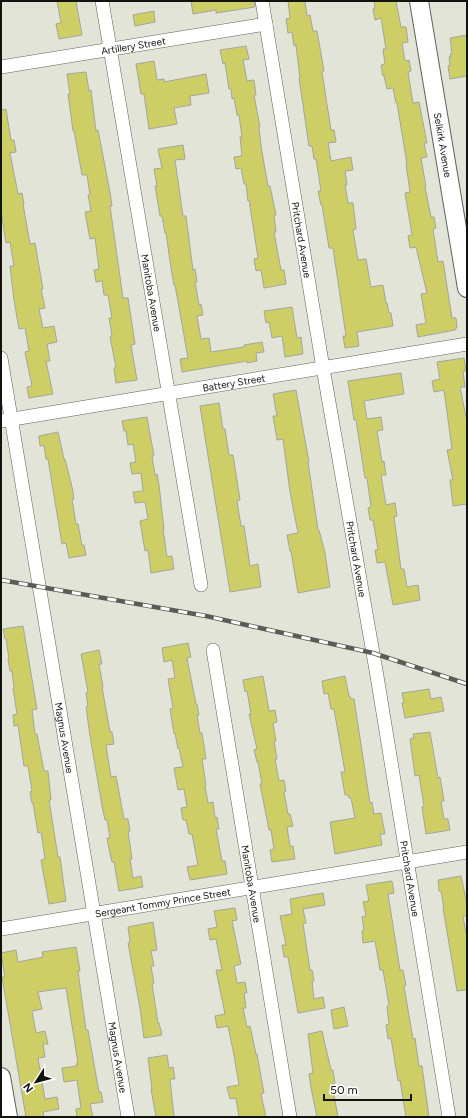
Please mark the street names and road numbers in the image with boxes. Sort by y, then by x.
street label: Artillery Street [100,34,167,58]
street label: Selkirk Avenue [431,112,455,179]
street label: Pritchard Avenue [288,201,314,279]
street label: Manitoba Avenue [138,253,164,333]
street label: Battery Street [202,371,266,395]
street label: Pritchard Avenue [343,520,369,599]
street label: Magnus Avenue [52,701,76,775]
street label: Pritchard Avenue [397,840,422,918]
street label: Manitoba Avenue [238,844,264,924]
street label: Sergeant Tommy Prince Street [94,885,232,920]
street label: Magnus Avenue [105,1021,130,1094]

